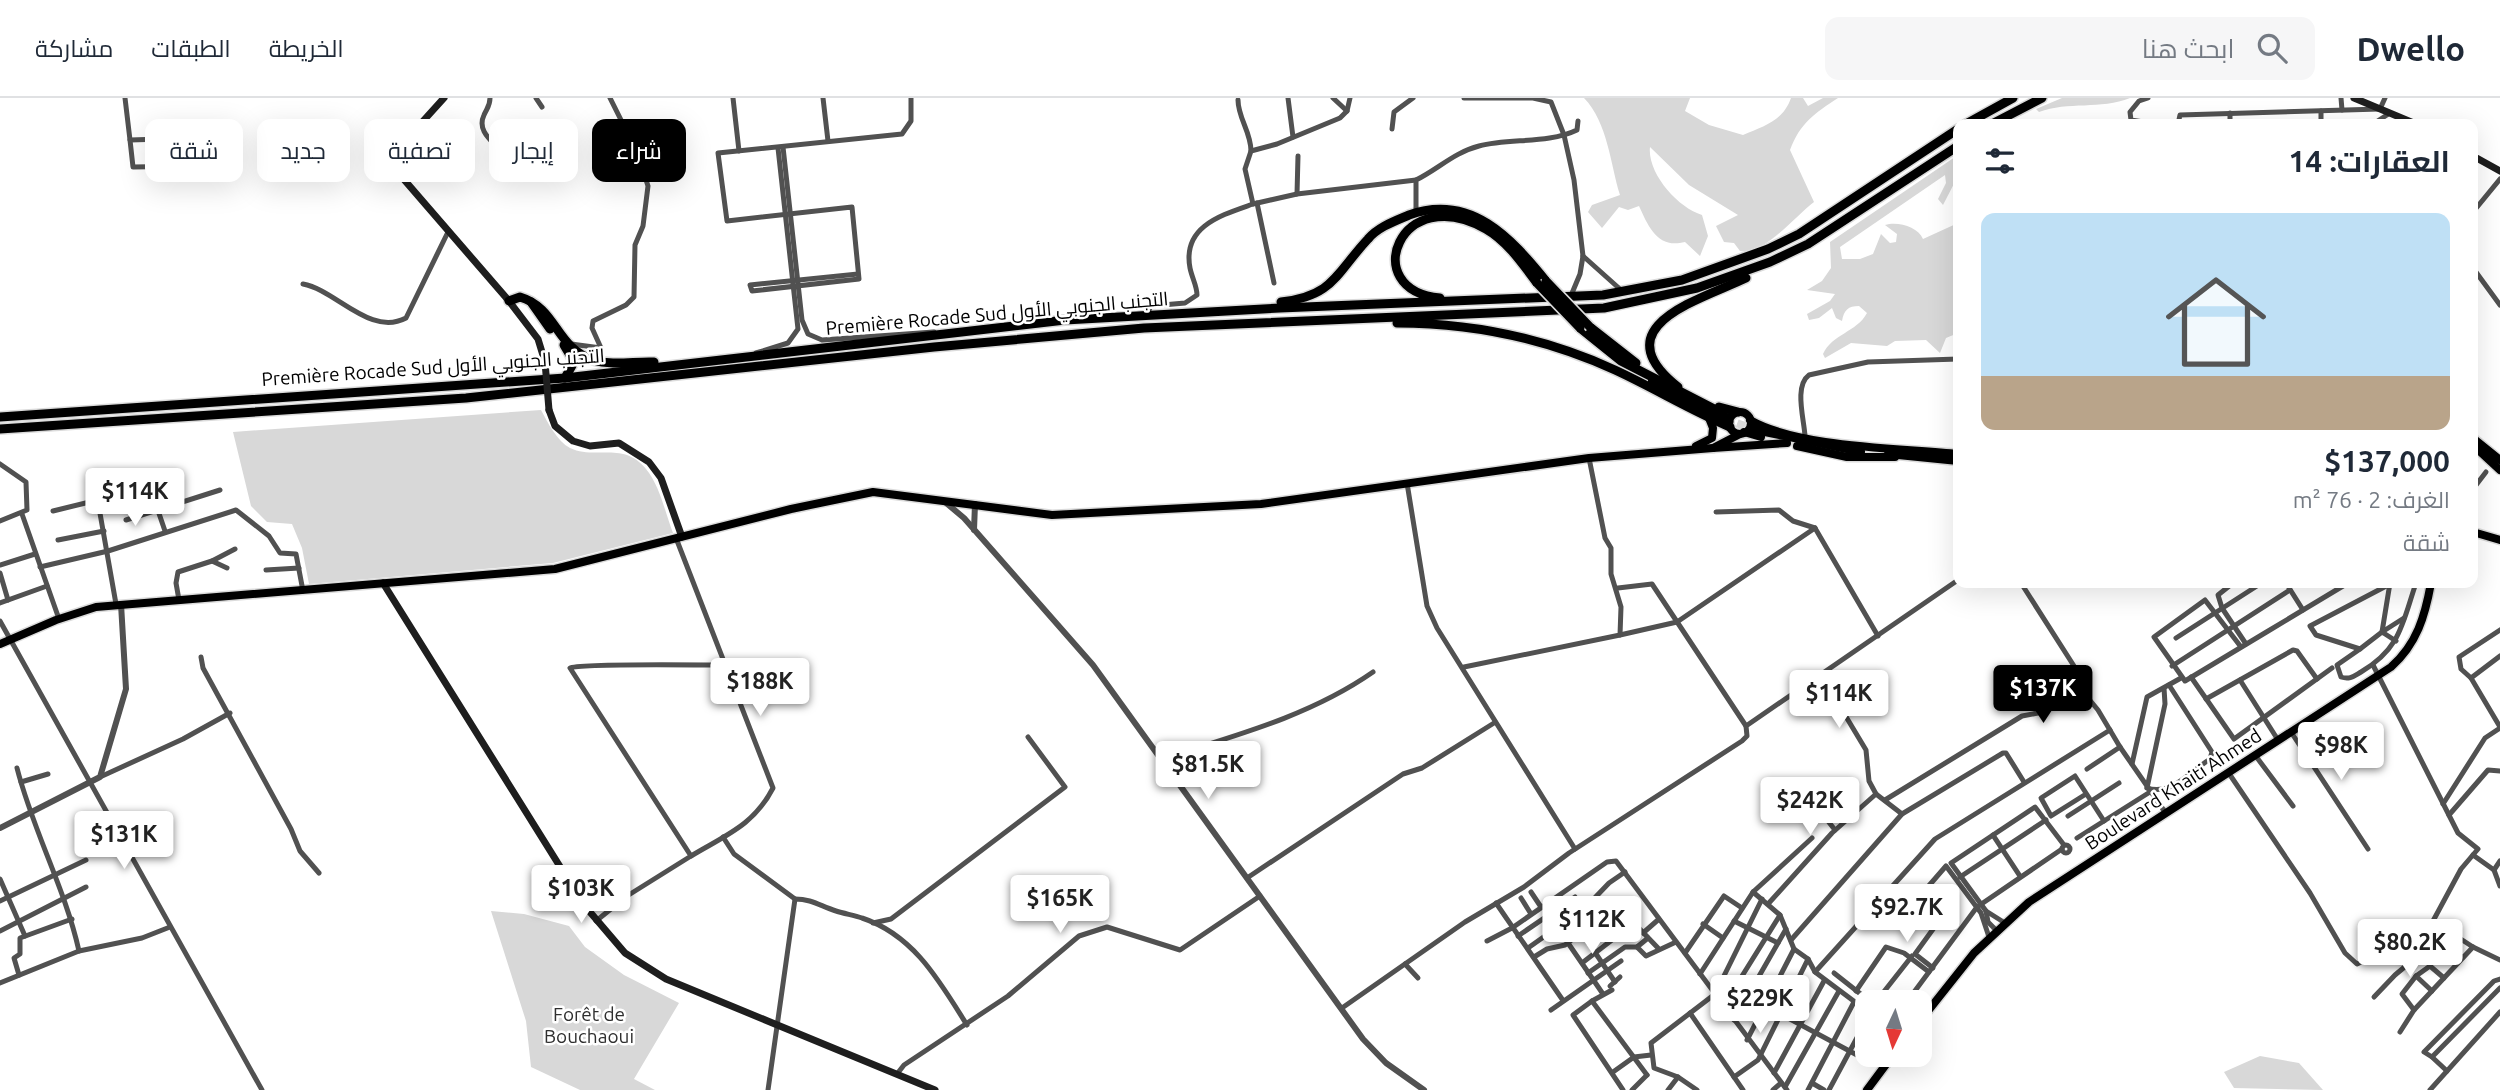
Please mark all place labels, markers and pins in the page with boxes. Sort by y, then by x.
pin: $114K [86,468,184,528]
pin: $188K [711,658,809,718]
pin: $137K [1994,666,2092,725]
pin: $114K [1790,670,1888,730]
pin: $98K [2300,722,2382,782]
pin: $81.5K [1151,742,1265,801]
pin: $242K [1761,778,1859,837]
pin: $131K [75,812,173,871]
pin: $103K [532,866,630,925]
pin: $165K [1011,876,1109,935]
pin: $92.7K [1850,884,1964,944]
pin: $112K [1543,896,1641,956]
pin: $80.2K [2353,920,2467,979]
pin: $229K [1711,976,1809,1035]

